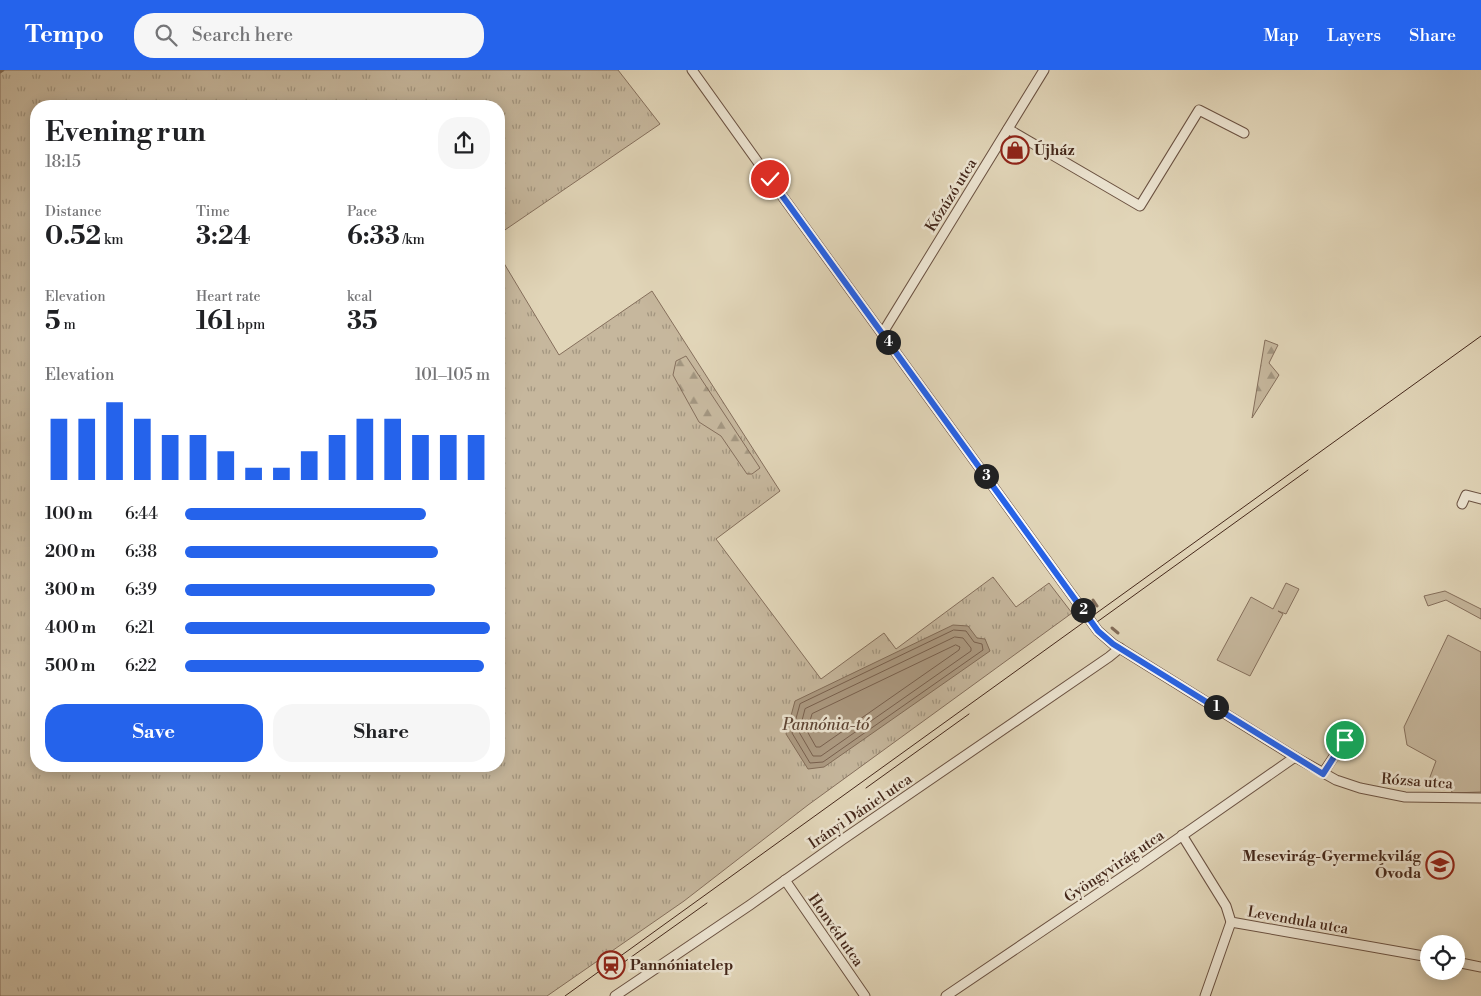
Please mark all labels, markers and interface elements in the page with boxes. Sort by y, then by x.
search box [134,13,484,58]
text: Tempo [25,20,104,50]
icon: search [152,21,180,49]
text: Search here [192,23,293,47]
text: Map [1264,24,1299,47]
text: Layers [1327,24,1381,47]
text: Share [1409,24,1456,47]
text: Evening run [45,115,206,150]
button: share [438,117,490,169]
shop icon: Újház [1000,135,1030,165]
place label: Újház [1034,140,1075,160]
text: 18:15 [45,152,81,172]
street label: Kőzúzó utca [921,155,982,235]
pin [749,158,791,200]
icon: check [756,165,784,193]
text: Distance [45,203,102,221]
text: Time [196,203,230,221]
text: Pace [347,203,377,221]
text: 0.52 [45,221,101,252]
text: 3:24 [196,221,250,252]
text: 6:33 [347,221,400,252]
text: km [101,231,124,249]
text: /km [400,231,425,249]
text: Elevation [45,288,106,306]
text: Heart rate [196,288,261,306]
text: kcal [347,288,372,306]
text: 5 [45,306,61,337]
text: 161 [196,306,234,337]
text: 35 [347,306,378,337]
text: m [61,316,76,334]
text: bpm [234,316,265,334]
pin: 4 [876,330,900,354]
text: 4 [884,333,893,351]
text: Elevation [45,365,114,385]
text: 101–105 m [415,365,490,385]
pin: 3 [974,464,998,488]
text: 3 [982,467,991,485]
text: 100 m [45,504,93,524]
text: 6:44 [125,504,158,524]
text: 200 m [45,542,95,562]
text: 6:38 [125,542,157,562]
text: 300 m [45,580,95,600]
text: 6:39 [125,580,157,600]
pin: 2 [1070,598,1096,622]
text: 2 [1079,601,1088,619]
text: 400 m [45,618,96,638]
text: 6:21 [125,618,155,638]
text: 500 m [45,656,95,676]
text: 6:22 [125,656,157,676]
pin: 1 [1204,694,1228,720]
text: 1 [1213,698,1220,716]
button: Save [45,704,263,762]
button: Share [273,704,490,762]
water label: Pannónia-tó [781,715,870,735]
pin [1324,719,1366,761]
icon: arrive [1331,726,1359,754]
street label: Irányi Dániel utca [805,769,916,853]
street label: Rózsa utca [1380,770,1454,794]
street label: Gyöngyvirág utca [1061,826,1168,907]
place label: Mesevirág-Gyermekvilág Óvoda [1243,847,1422,883]
school or university icon: Mesevirág-Gyermekvilág Óvoda [1425,850,1455,880]
street label: Honvéd utca [804,890,868,971]
street label: Levendula utca [1246,902,1350,939]
map controls [1420,935,1465,980]
button: locate [1420,935,1465,980]
station icon: Pannóniatelep [596,950,626,980]
place label: Pannóniatelep [630,956,733,975]

